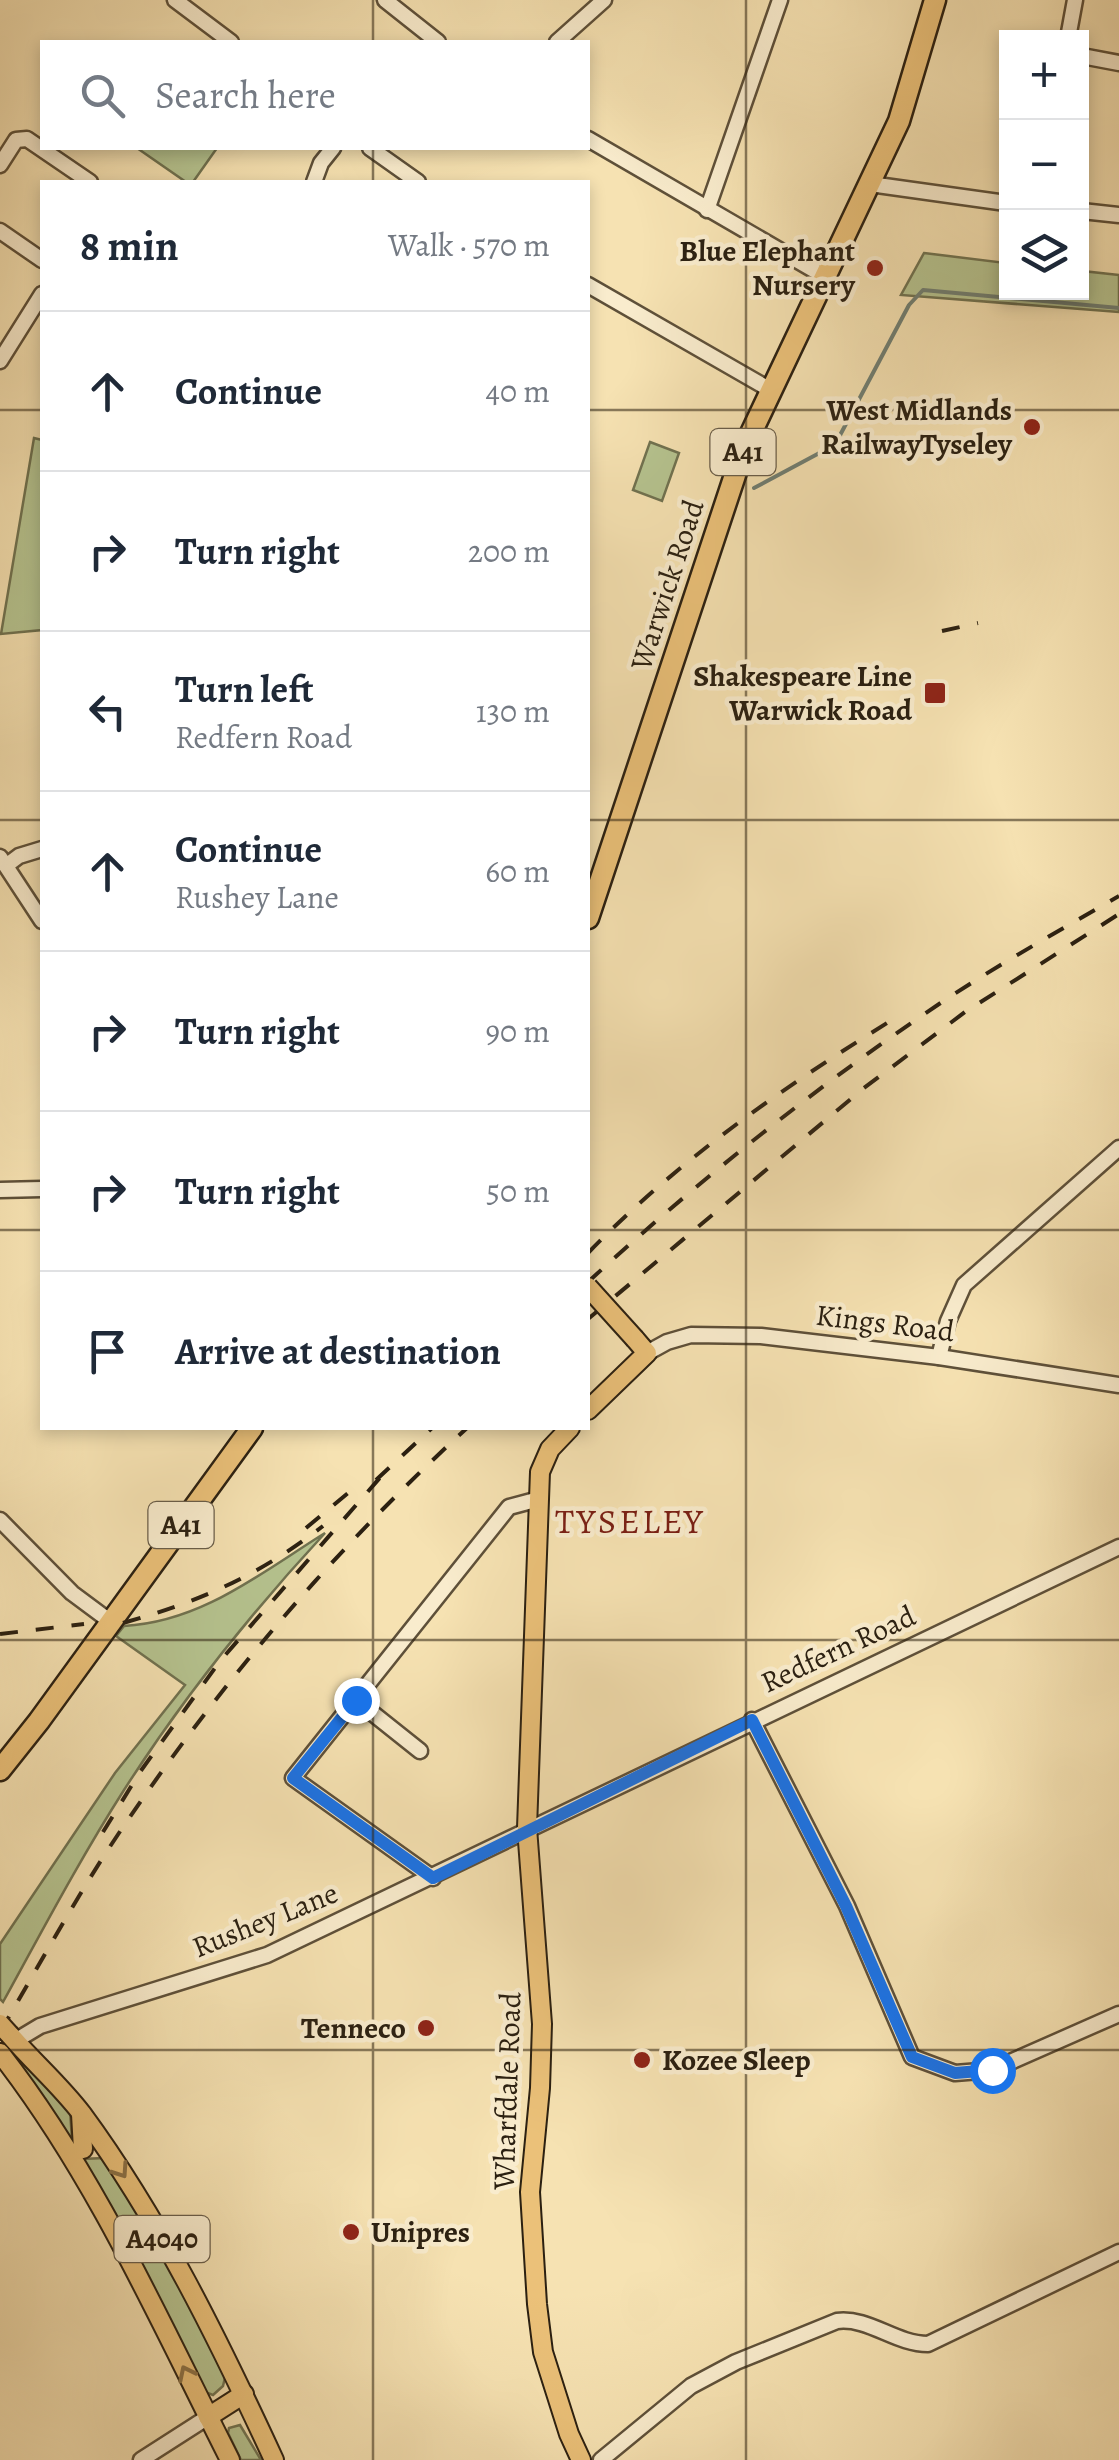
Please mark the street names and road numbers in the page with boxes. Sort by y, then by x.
road number: A41 [710,429,776,475]
street label: Warwick Road [620,494,714,676]
street label: Kings Road [813,1295,957,1351]
road number: A41 [148,1502,214,1548]
street label: Redfern Road [754,1595,923,1702]
street label: Rushey Lane [186,1873,344,1967]
street label: Wharfdale Road [484,1991,530,2192]
road number: A4040 [114,2216,210,2262]

